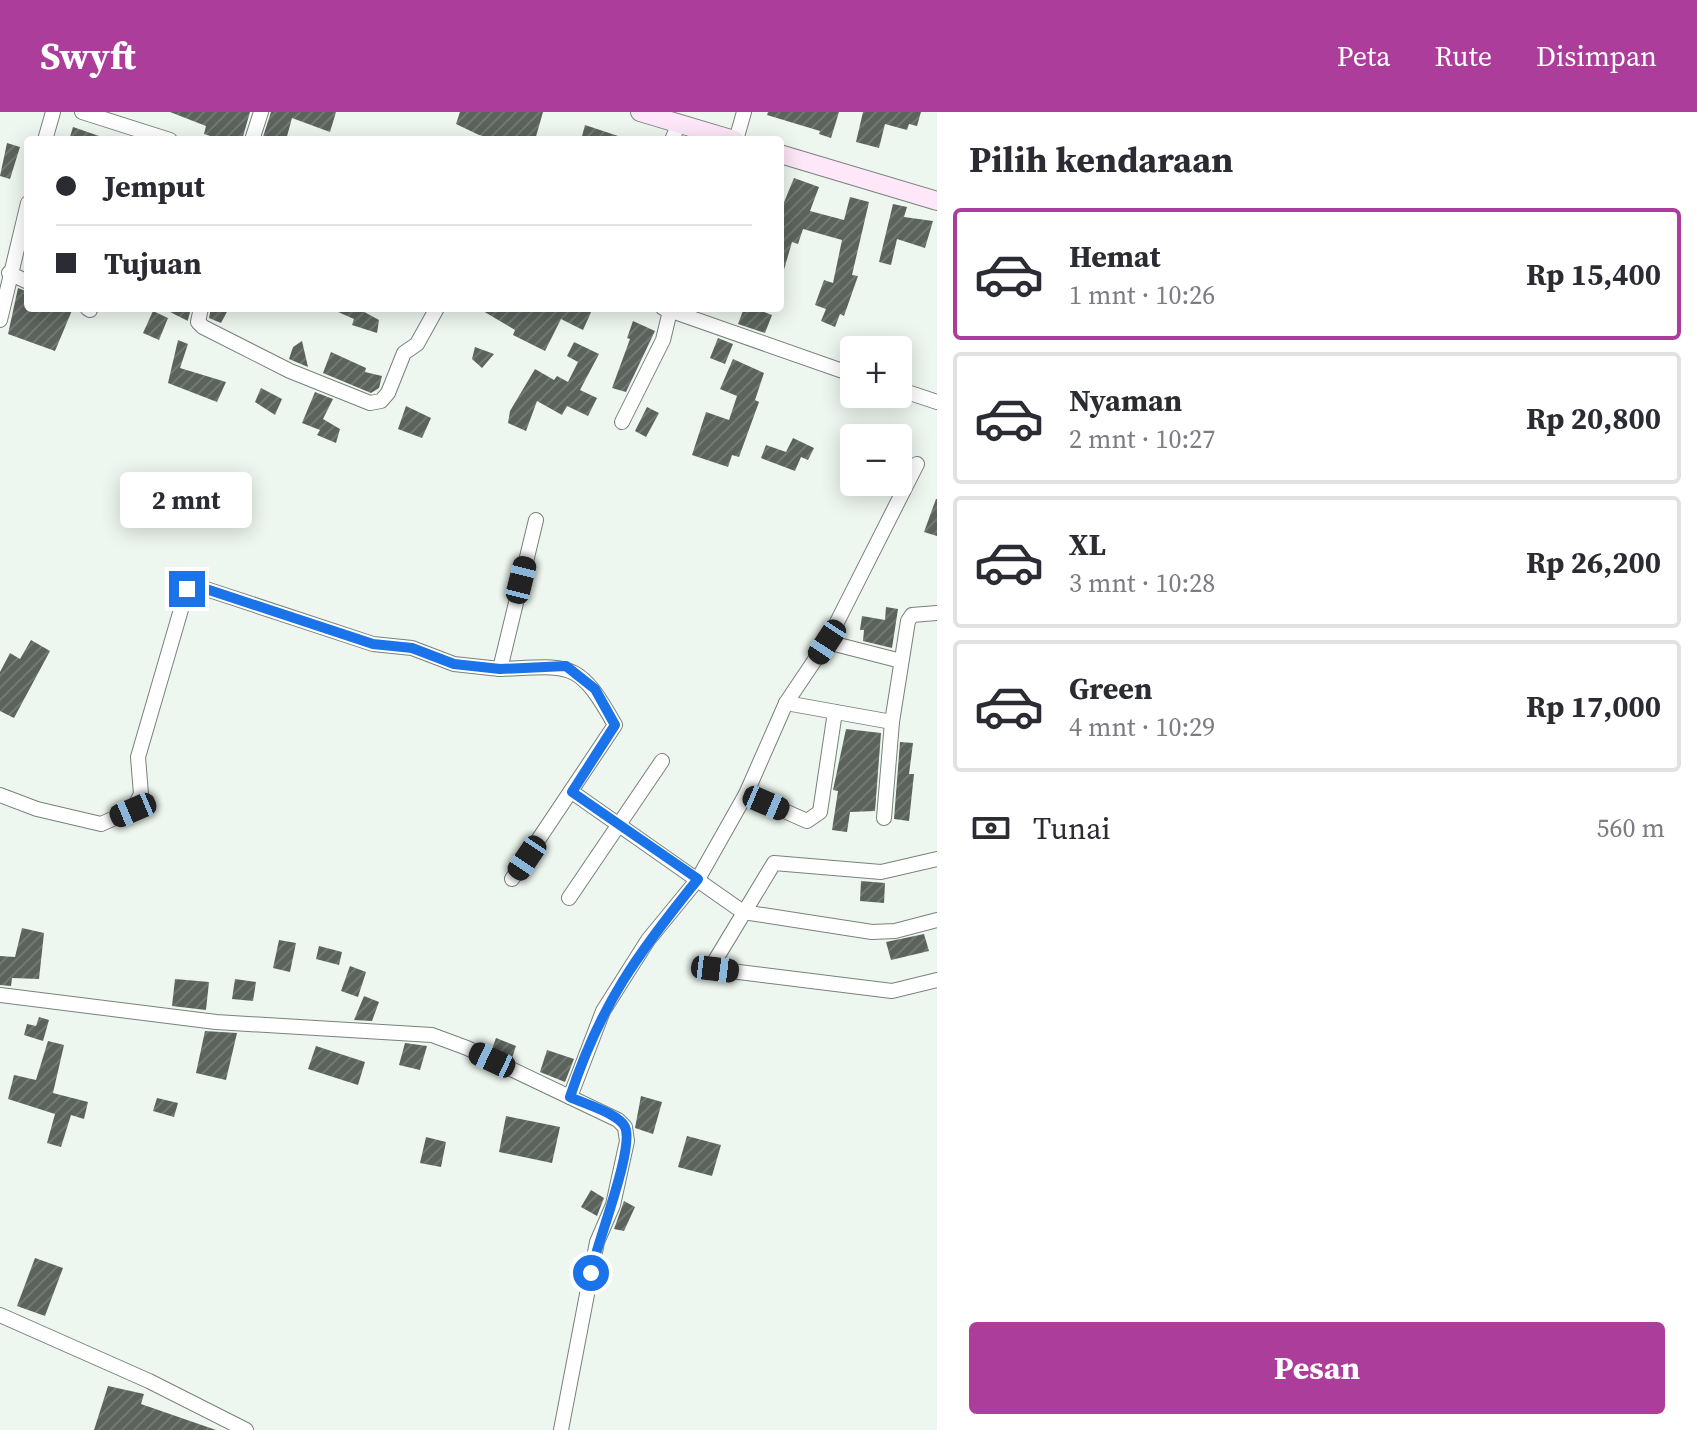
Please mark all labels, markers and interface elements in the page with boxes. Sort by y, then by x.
text: Swyft [40,30,136,82]
text: Peta [1337,37,1390,75]
text: Rute [1434,37,1492,75]
text: Disimpan [1536,37,1657,75]
text: Pilih kendaraan [969,135,1233,184]
text: Jemput [104,166,205,207]
text: Hemat [1069,236,1160,277]
icon: car [973,238,1045,310]
text: Tujuan [104,243,202,284]
text: Rp 15,400 [1526,254,1661,295]
text: 1 mnt · 10:26 [1069,277,1215,313]
map controls [840,336,912,496]
button: + [840,336,912,408]
text: Nyaman [1069,380,1182,421]
icon: car [973,382,1045,454]
text: Rp 20,800 [1526,398,1661,439]
text: 2 mnt · 10:27 [1069,421,1215,457]
button: − [840,424,912,496]
callout: 2 mnt [121,473,253,529]
text: 2 mnt [152,482,220,518]
text: XL [1069,524,1106,565]
icon: car [973,526,1045,598]
text: Rp 26,200 [1526,542,1661,583]
car [504,554,538,606]
text: 3 mnt · 10:28 [1069,565,1215,601]
route end [169,571,205,607]
car [804,615,850,669]
text: Green [1069,668,1152,709]
icon: car [973,670,1045,742]
text: Rp 17,000 [1526,686,1661,727]
text: 4 mnt · 10:29 [1069,709,1215,745]
car [739,783,793,823]
car [106,790,160,830]
icon: cash [969,806,1013,850]
text: Tunai [1033,808,1110,849]
text: 560 m [1597,810,1665,846]
car [504,831,550,885]
car [690,954,740,984]
car [465,1039,519,1081]
route start [573,1255,609,1291]
button: Pesan [969,1322,1665,1414]

